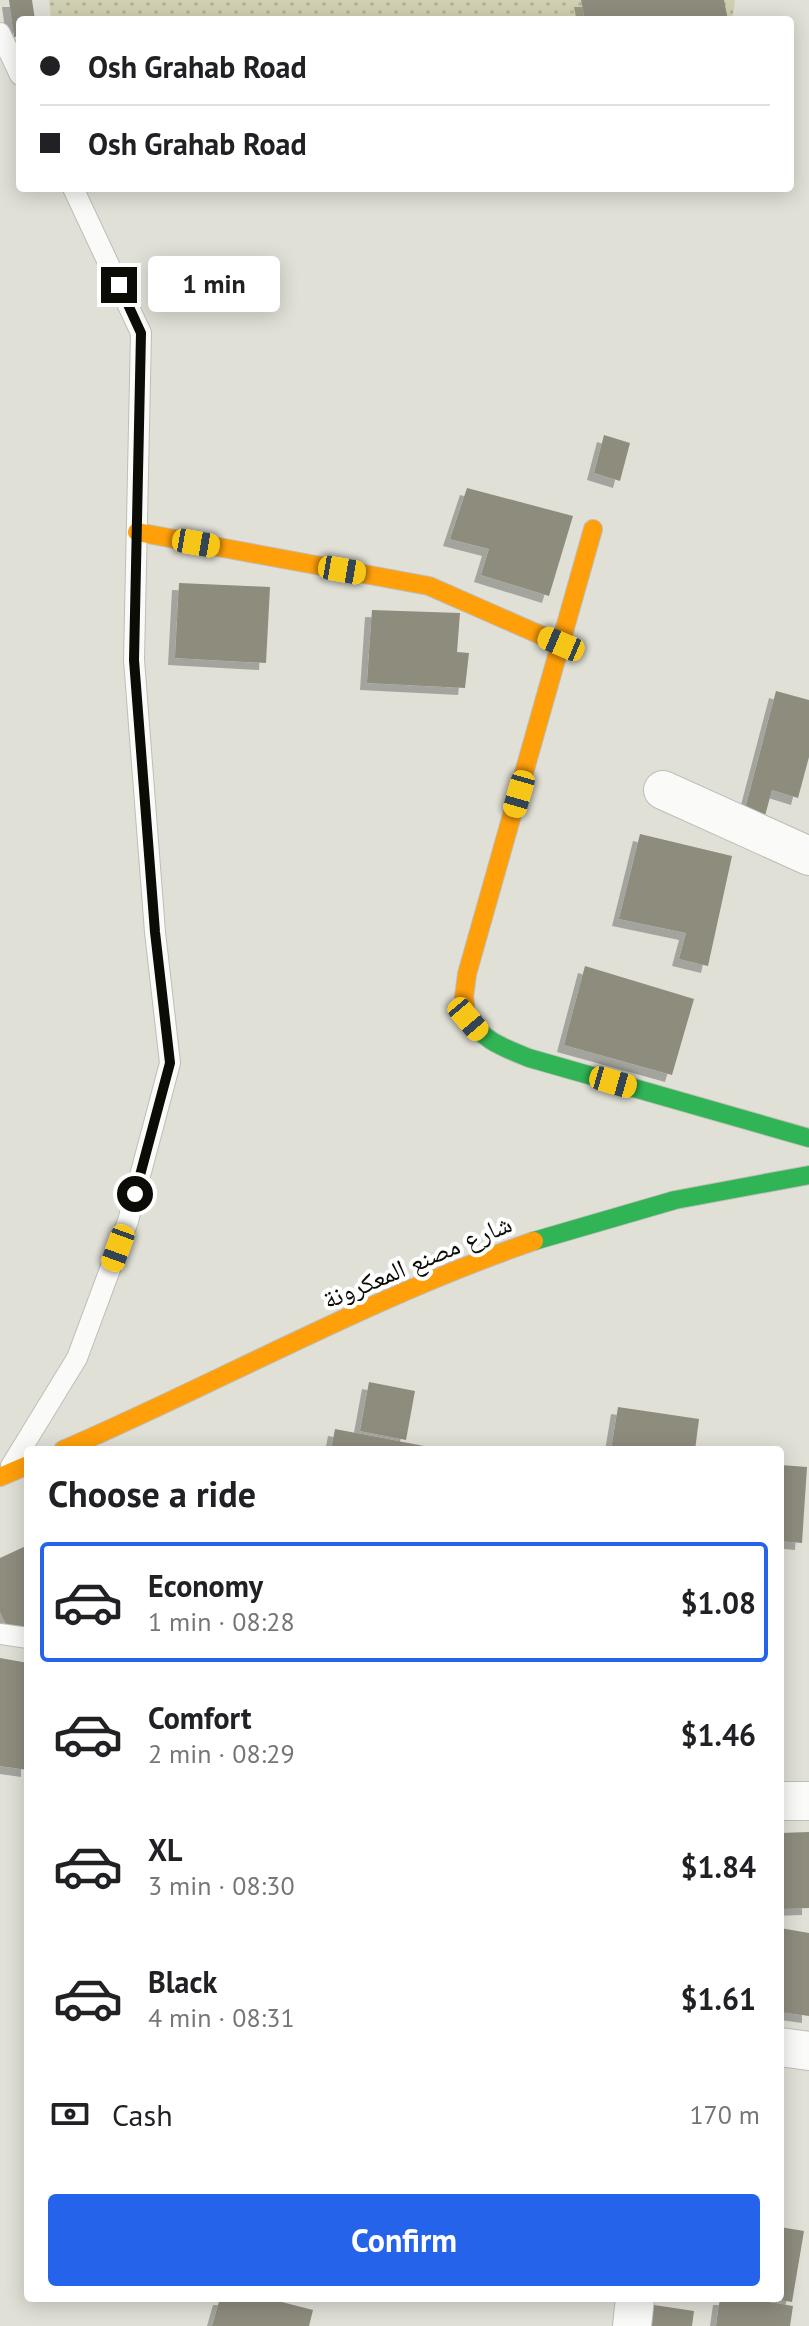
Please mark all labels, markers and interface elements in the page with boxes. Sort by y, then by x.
text: Osh Grahab Road [88,47,307,86]
text: Osh Grahab Road [88,124,307,163]
callout: 1 min [147,257,279,313]
route end [101,267,137,303]
text: 1 min [182,267,246,300]
car [170,527,222,559]
car [316,554,368,586]
car [534,624,588,664]
car [501,768,537,820]
car [443,993,493,1045]
car [587,1064,639,1100]
route start [117,1176,153,1212]
street label: شارع مصنع المعكرونة [318,1206,517,1317]
car [99,1221,137,1275]
text: Choose a ride [48,1470,256,1517]
icon: car [52,1566,124,1638]
text: Economy [148,1566,263,1605]
text: $1.08 [681,1583,756,1622]
text: 1 min · 08:28 [148,1605,295,1638]
icon: car [52,1698,124,1770]
text: Comfort [148,1698,251,1737]
text: $1.46 [681,1715,756,1754]
text: 2 min · 08:29 [148,1737,295,1770]
icon: car [52,1830,124,1902]
text: XL [148,1830,182,1869]
text: $1.84 [681,1847,756,1886]
text: 3 min · 08:30 [148,1869,295,1902]
icon: car [52,1962,124,2034]
text: Black [148,1962,217,2001]
text: $1.61 [681,1979,756,2018]
text: 4 min · 08:31 [148,2001,295,2034]
icon: cash [48,2092,92,2136]
text: Cash [112,2095,173,2134]
text: 170 m [689,2098,760,2131]
button: Confirm [48,2194,760,2286]

